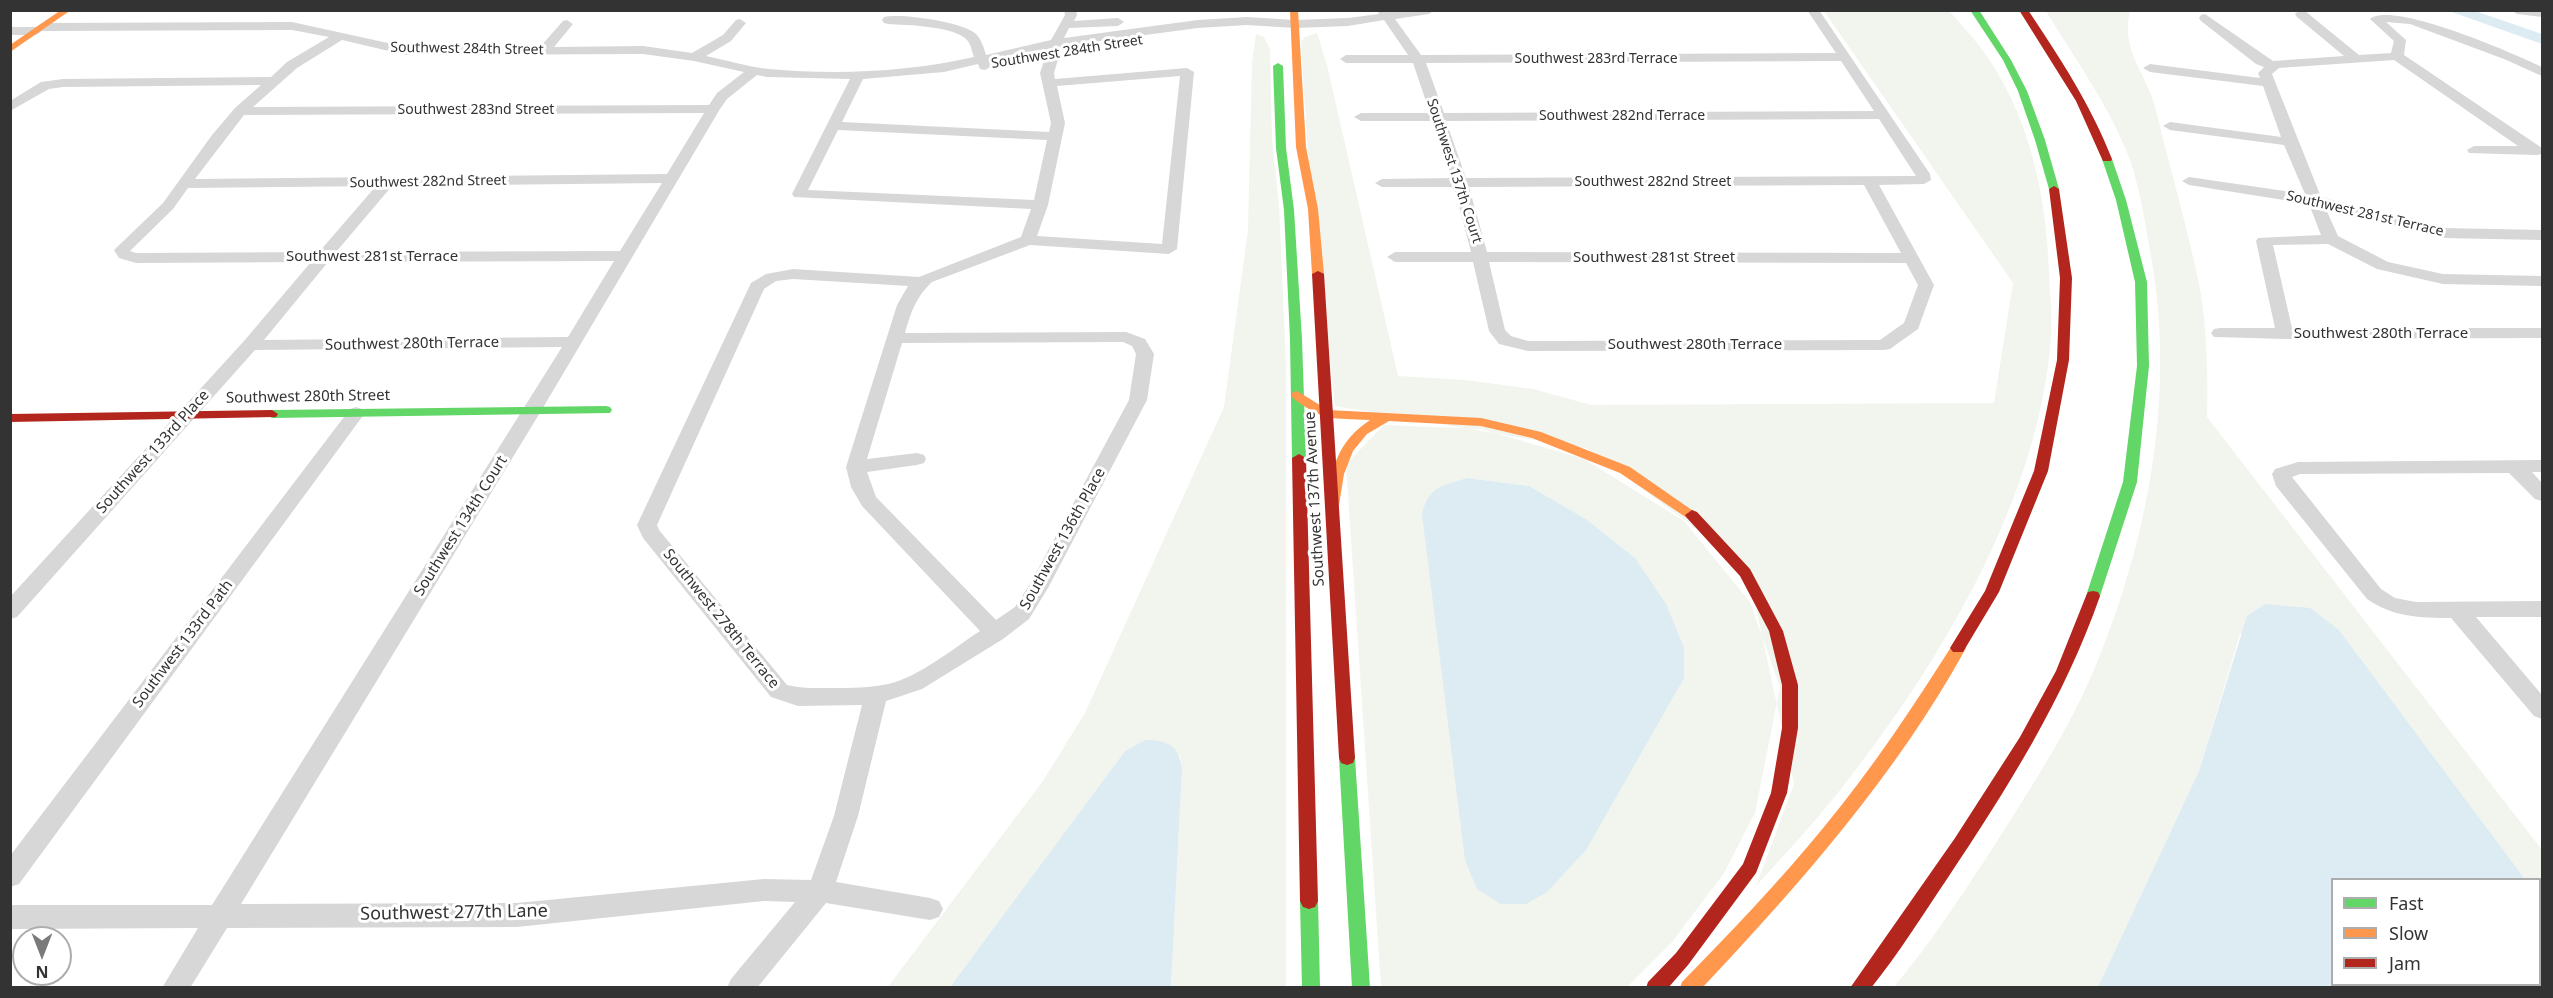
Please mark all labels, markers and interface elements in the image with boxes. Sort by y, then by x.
street label: Southwest 284th Street [990,32,1144,72]
street label: Southwest 284th Street [390,39,544,59]
street label: Southwest 283rd Terrace [1514,51,1678,67]
street label: Southwest 137th Court [1423,97,1485,245]
street label: Southwest 283nd Street [398,102,554,118]
street label: Southwest 282nd Terrace [1539,108,1705,124]
street label: Southwest 282nd Street [349,172,507,192]
street label: Southwest 282nd Street [1575,174,1731,190]
street label: Southwest 281st Terrace [2285,188,2445,240]
street label: Southwest 281st Terrace [286,248,458,266]
street label: Southwest 281st Street [1573,249,1735,267]
street label: Southwest 280th Terrace [2294,325,2468,343]
street label: Southwest 280th Terrace [325,333,499,355]
street label: Southwest 280th Terrace [1608,336,1782,354]
street label: Southwest 133rd Place [93,387,213,517]
street label: Southwest 280th Street [226,387,390,407]
street label: Southwest 137th Avenue [1301,411,1329,587]
street label: Southwest 134th Court [411,453,511,599]
street label: Southwest 136th Place [1016,465,1110,613]
street label: Southwest 278th Terrace [659,546,783,692]
street label: Southwest 133rd Path [129,577,237,711]
legend [2331,878,2541,986]
text: Fast [2389,891,2424,915]
street label: Southwest 277th Lane [360,901,548,925]
text: Slow [2389,921,2428,945]
north arrow [12,926,72,986]
text: Jam [2389,951,2421,975]
text: N [36,961,49,983]

